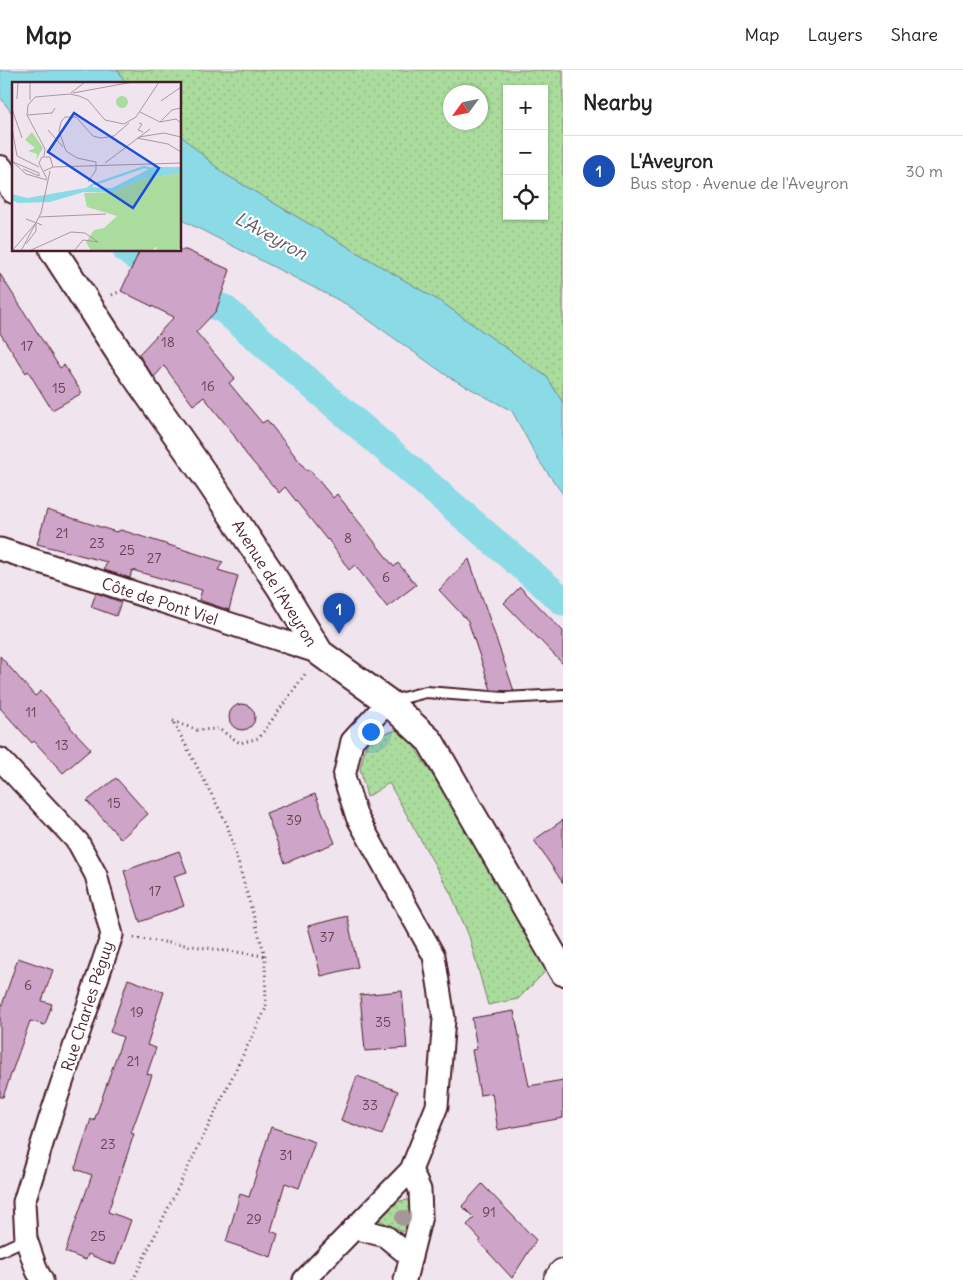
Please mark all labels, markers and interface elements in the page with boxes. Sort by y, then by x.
text: Map [25,20,72,50]
text: Map [744,23,779,46]
text: Layers [807,23,863,46]
text: Share [891,23,938,46]
inset map [12,82,181,251]
north arrow [443,85,488,130]
map controls [503,85,548,220]
button: + [503,85,548,130]
text: Nearby [583,89,653,116]
button: − [503,130,548,175]
text: L'Aveyron [630,149,713,173]
text: 1 [596,161,602,181]
text: 30 m [906,161,943,181]
text: Bus stop · Avenue de l'Aveyron [630,173,848,193]
button: locate [503,175,548,220]
water label: L'Aveyron [231,206,312,265]
house number: 18 [161,333,175,351]
house number: 17 [21,337,33,355]
house number: 16 [201,377,215,395]
house number: 15 [52,379,66,397]
street label: Avenue de l'Aveyron [228,516,322,650]
house number: 21 [55,524,69,542]
house number: 8 [344,529,352,547]
house number: 23 [89,534,105,552]
house number: 25 [119,541,135,559]
house number: 27 [147,549,161,567]
house number: 6 [382,568,390,586]
street label: Côte de Pont Viel [99,573,221,629]
pin: 1 [323,593,355,634]
house number: 11 [25,703,37,721]
your location [358,719,384,745]
house number: 13 [55,736,69,754]
house number: 15 [107,794,121,812]
house number: 39 [286,811,302,829]
house number: 17 [149,882,161,900]
house number: 37 [320,928,335,946]
street label: Rue Charles Péguy [57,939,117,1073]
house number: 6 [24,976,32,994]
house number: 19 [130,1003,144,1021]
house number: 35 [375,1013,391,1031]
house number: 21 [126,1052,140,1070]
house number: 33 [362,1096,378,1114]
house number: 23 [100,1135,116,1153]
house number: 31 [279,1146,293,1164]
house number: 91 [482,1203,496,1221]
house number: 29 [246,1210,262,1228]
house number: 25 [90,1227,106,1245]

